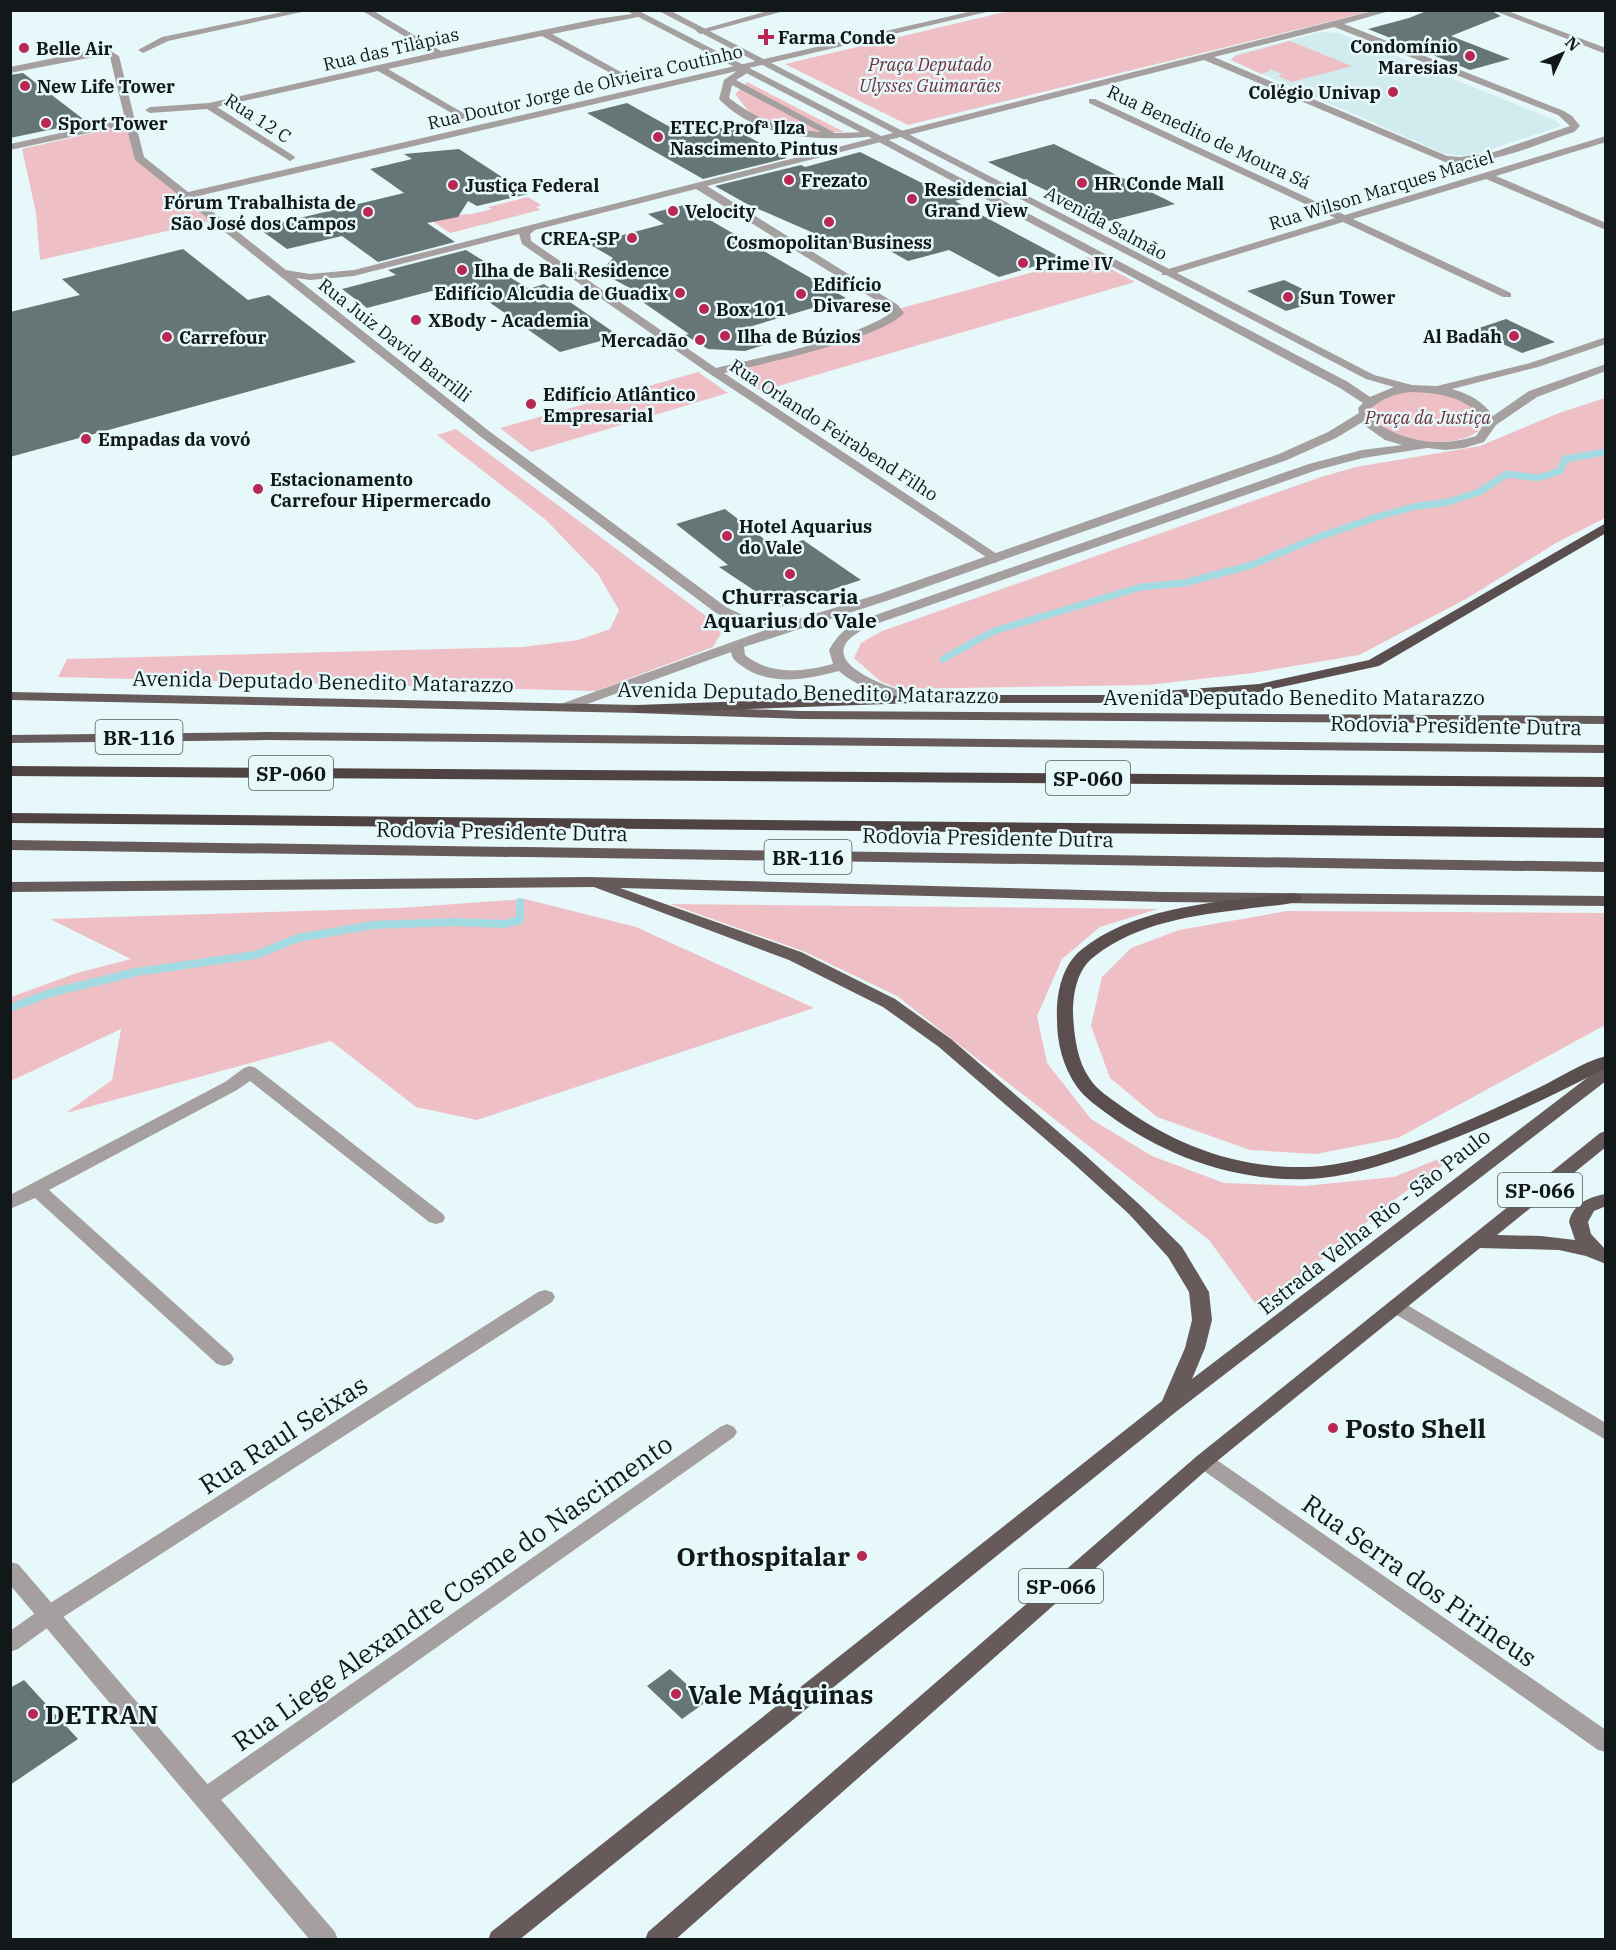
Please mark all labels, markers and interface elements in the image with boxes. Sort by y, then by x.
street label: Rua das Tilápias [321,22,461,76]
north arrow [1532,24,1592,84]
place label: Farma Conde [778,26,896,49]
marker: Farma Conde [759,30,773,44]
text: N [1561,32,1584,55]
place label: Condomínio Maresias [1350,35,1458,79]
place label: Belle Air [36,37,113,60]
street label: Rua Doutor Jorge de Olvieira Coutinho [425,39,745,135]
marker: Belle Air [17,41,31,55]
marker: Condomínio Maresias [1463,49,1477,63]
park label: Praça Deputado Ulysses Guimarães [859,53,1001,97]
place label: New Life Tower [37,75,175,98]
marker: New Life Tower [18,79,32,93]
street label: Rua Benedito de Moura Sá [1104,80,1314,194]
place label: Colégio Univap [1248,81,1381,104]
marker: Colégio Univap [1386,85,1400,99]
street label: Rua 12 C [220,88,296,148]
place label: Sport Tower [58,112,168,135]
marker: Sport Tower [39,116,53,130]
place label: ETEC Profª Ilza Nascimento Pintus [670,116,838,160]
marker: ETEC Profª Ilza Nascimento Pintus [651,130,665,144]
street label: Rua Wilson Marques Maciel [1266,145,1496,235]
place label: Frezato [801,169,868,192]
place label: HR Conde Mall [1094,172,1224,195]
marker: Frezato [782,173,796,187]
place label: Justiça Federal [465,174,599,197]
marker: HR Conde Mall [1075,176,1089,190]
marker: Justiça Federal [446,178,460,192]
place label: Residencial Grand View [924,178,1029,222]
street label: Avenida Salmão [1041,181,1171,265]
place label: Fórum Trabalhista de São José dos Campos [164,191,356,235]
marker: Residencial Grand View [905,192,919,206]
place label: Velocity [685,200,756,223]
marker: Velocity [666,204,680,218]
marker: Fórum Trabalhista de São José dos Campos [361,205,375,219]
marker: Cosmopolitan Business [822,215,836,229]
place label: CREA-SP [540,227,620,250]
marker: CREA-SP [625,231,639,245]
place label: Cosmopolitan Business [726,231,932,254]
place label: Prime IV [1035,252,1114,275]
marker: Prime IV [1016,256,1030,270]
place label: Ilha de Bali Residence [474,259,669,282]
marker: Ilha de Bali Residence [455,263,469,277]
street label: Rua Juiz David Barrilli [314,273,476,407]
place label: Edifício Divarese [813,273,891,317]
place label: Edifício Alcudia de Guadix [434,282,668,305]
marker: Edifício Alcudia de Guadix [673,286,687,300]
place label: Sun Tower [1300,286,1396,309]
marker: Edifício Divarese [794,287,808,301]
marker: Sun Tower [1281,290,1295,304]
place label: Box 101 [716,298,786,321]
marker: Box 101 [697,302,711,316]
place label: XBody - Academia [428,309,589,332]
marker: XBody - Academia [409,313,423,327]
place label: Ilha de Búzios [737,325,861,348]
place label: Al Badah [1423,325,1502,348]
place label: Carrefour [179,326,267,349]
place label: Mercadão [601,329,688,352]
marker: Ilha de Búzios [718,329,732,343]
marker: Al Badah [1507,329,1521,343]
marker: Carrefour [160,330,174,344]
marker: Mercadão [693,333,707,347]
street label: Rua Orlando Feirabend Filho [725,354,943,506]
place label: Edifício Atlântico Empresarial [543,383,696,427]
marker: Edifício Atlântico Empresarial [524,397,538,411]
park label: Praça da Justiça [1364,406,1491,429]
place label: Empadas da vovó [98,428,250,451]
marker: Empadas da vovó [79,432,93,446]
place label: Estacionamento Carrefour Hipermercado [270,468,491,512]
marker: Estacionamento Carrefour Hipermercado [251,482,265,496]
place label: Hotel Aquarius do Vale [739,515,872,559]
marker: Hotel Aquarius do Vale [720,529,734,543]
marker: Churrascaria Aquarius do Vale [783,567,797,581]
place label: Churrascaria Aquarius do Vale [703,582,877,634]
street label: Avenida Deputado Benedito Matarazzo [132,664,514,698]
street label: Avenida Deputado Benedito Matarazzo [617,675,999,709]
street label: Avenida Deputado Benedito Matarazzo [1103,683,1485,711]
street label: Rodovia Presidente Dutra [1330,709,1582,741]
road number: BR-116 [96,720,182,754]
road number: SP-060 [249,756,333,790]
road number: SP-060 [1046,761,1130,795]
street label: Rodovia Presidente Dutra [376,815,628,847]
street label: Rodovia Presidente Dutra [862,821,1114,853]
road number: BR-116 [764,840,852,874]
street label: Estrada Velha Rio - São Paulo [1252,1122,1496,1320]
road number: SP-066 [1498,1173,1582,1207]
street label: Rua Raul Seixas [192,1367,374,1501]
place label: Posto Shell [1345,1411,1486,1445]
marker: Posto Shell [1326,1421,1340,1435]
street label: Rua Liege Alexandre Cosme do Nascimento [225,1426,679,1758]
street label: Rua Serra dos Pirineus [1296,1486,1544,1674]
place label: Orthospitalar [676,1539,850,1573]
marker: Orthospitalar [855,1549,869,1563]
road number: SP-066 [1019,1569,1103,1603]
place label: Vale Máquinas [688,1677,873,1711]
marker: Vale Máquinas [669,1687,683,1701]
place label: DETRAN [45,1697,158,1731]
marker: DETRAN [26,1707,40,1721]

